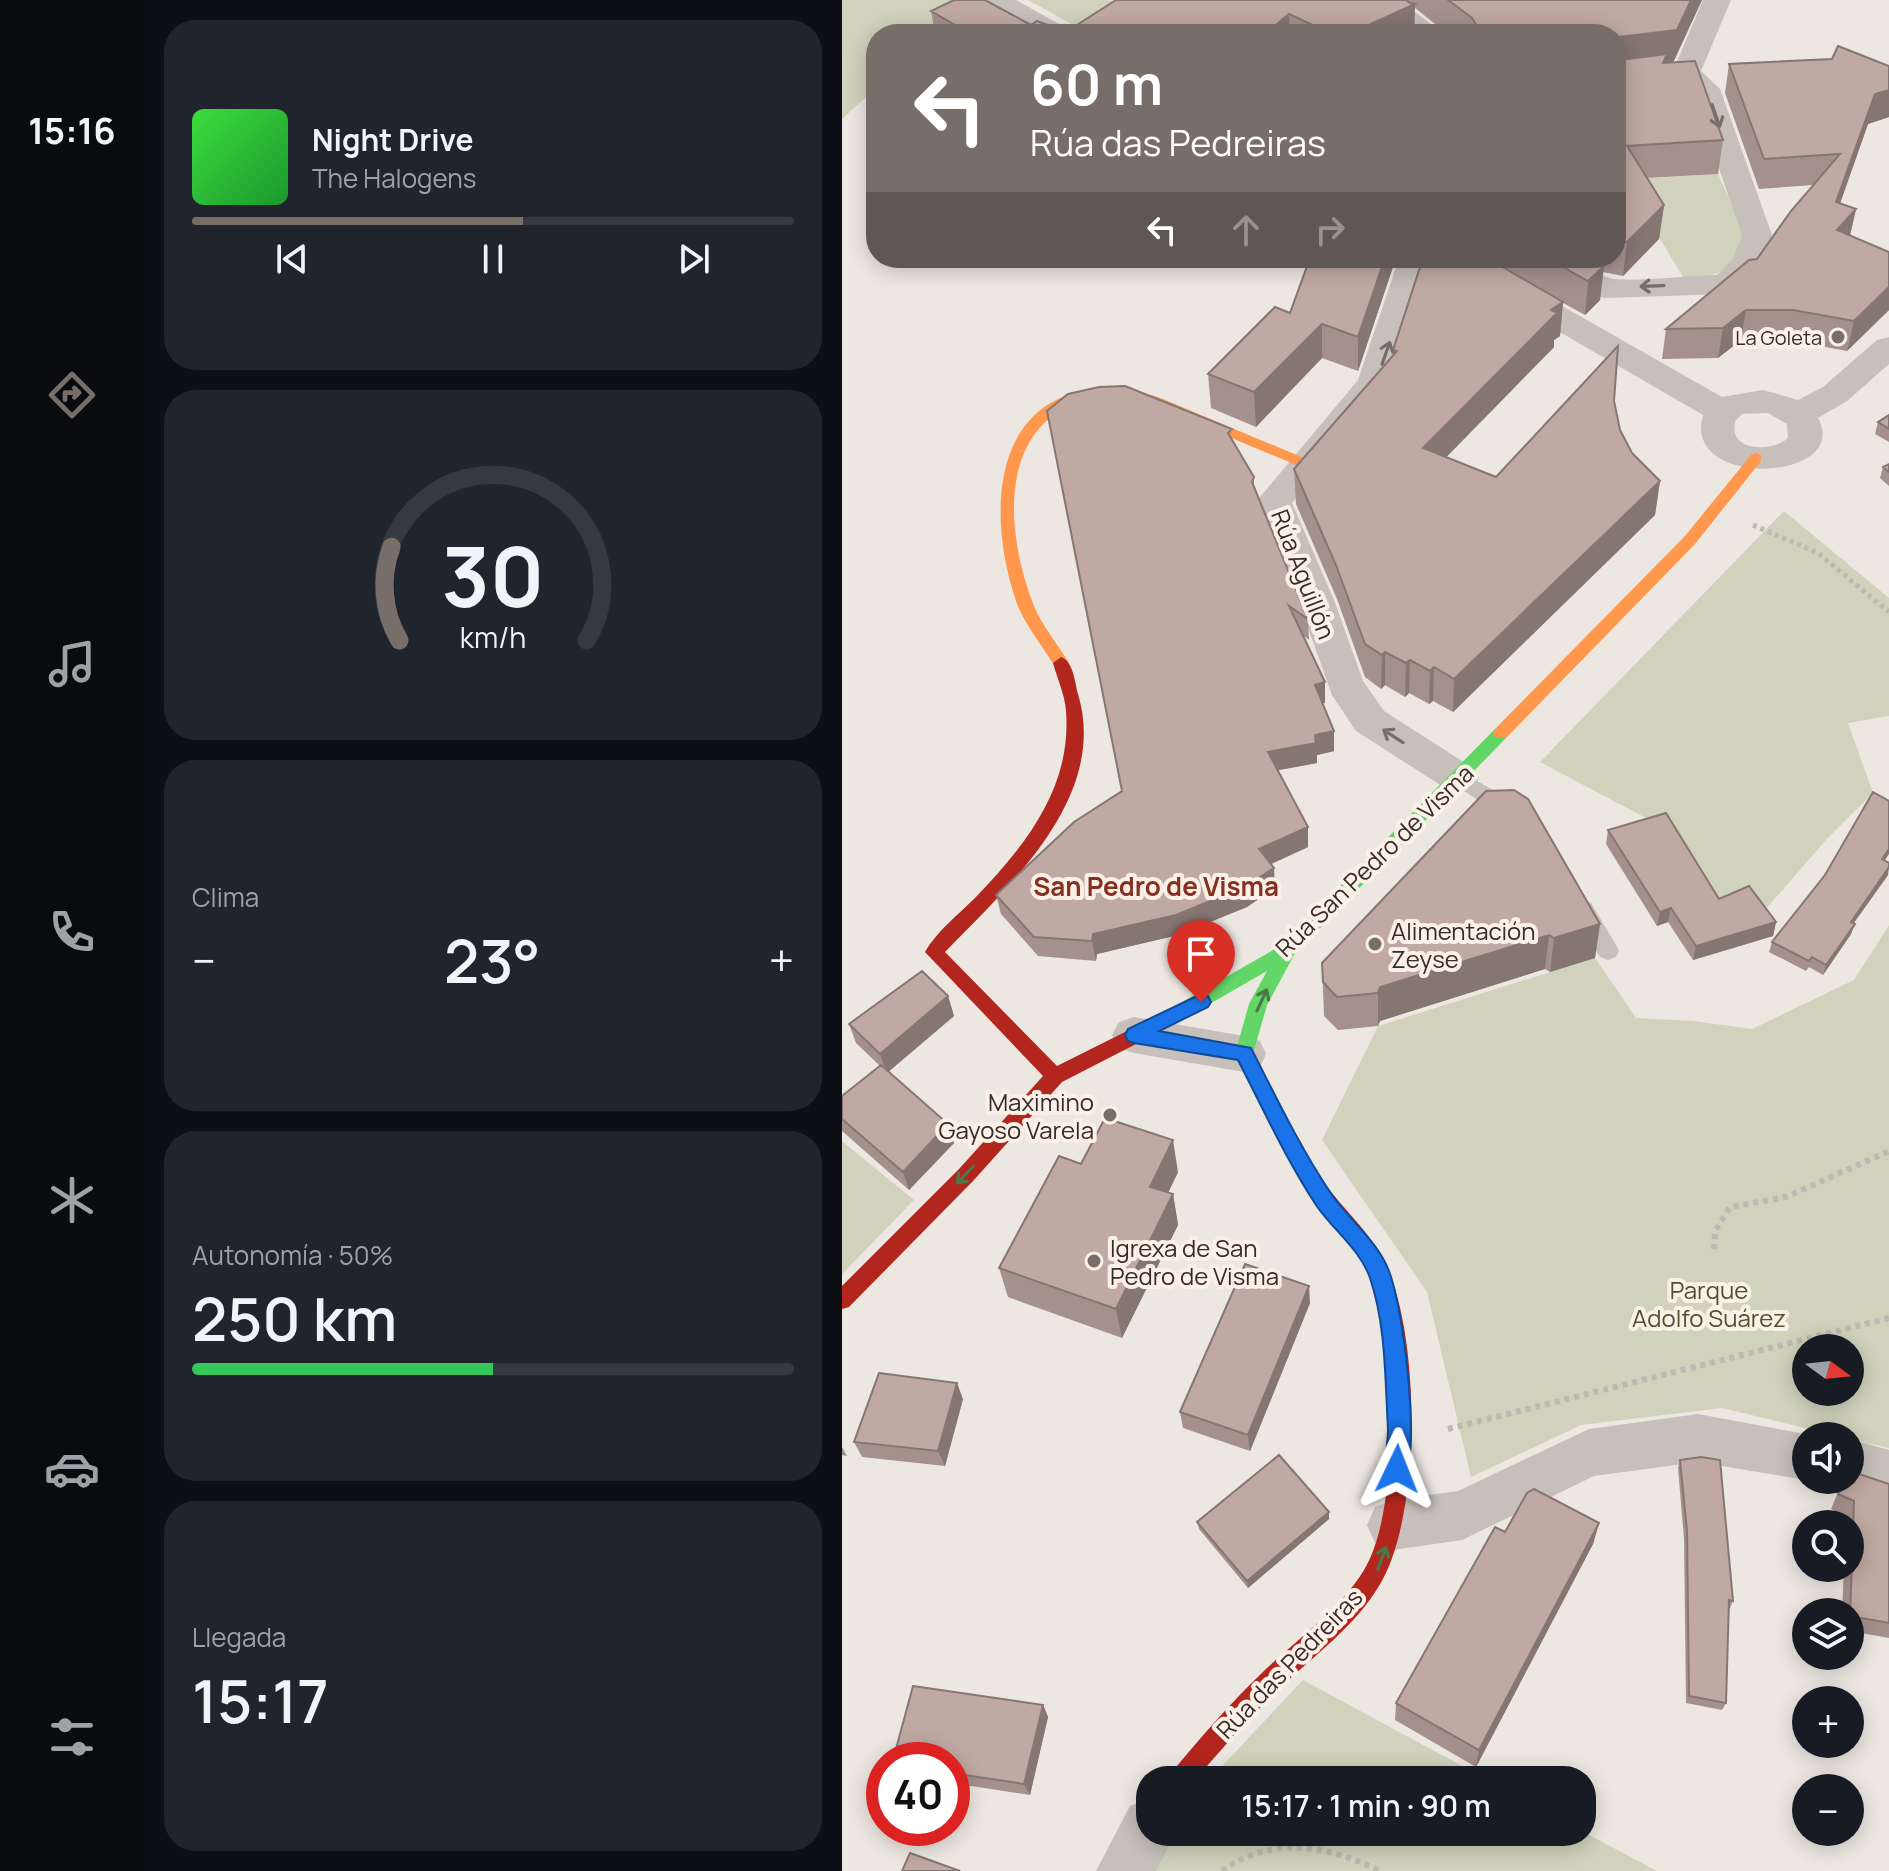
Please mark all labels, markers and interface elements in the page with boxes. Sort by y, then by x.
text: 60 m [1030,45,1163,122]
icon: left [898,56,1002,160]
one-way arrow [1709,103,1724,128]
text: 15:16 [28,106,116,155]
text: Rúa das Pedreiras [1030,118,1326,167]
text: Night Drive [312,119,474,160]
text: The Halogens [312,160,476,196]
icon: left [1140,208,1184,252]
icon: ahead [1224,208,1268,252]
icon: right [1308,208,1352,252]
icon: previous [270,237,314,281]
icon: pause [471,237,515,281]
icon: next [672,237,716,281]
one-way arrow [1639,279,1666,294]
place label: La Goleta [1735,324,1822,351]
marker: La Goleta [1829,328,1847,346]
one-way arrow [1380,341,1394,366]
icon: directions [44,367,100,423]
street label: Rúa Aguillón [1264,504,1344,644]
text: 30 [441,518,545,632]
text: km/h [460,618,526,657]
icon: music [44,636,100,692]
one-way arrow [1382,728,1405,744]
street label: Rúa San Pedro de Visma [1268,757,1480,963]
district label: San Pedro de Visma [1033,868,1279,904]
text: Clima [192,879,259,915]
icon: phone [44,904,100,960]
place label: Alimentación Zeyse [1391,914,1536,975]
text: 23° [444,919,540,1001]
pin [1167,920,1235,1002]
text: − [192,930,216,990]
text: + [769,930,794,990]
icon: arrive [1179,932,1223,976]
marker: Alimentación Zeyse [1366,935,1384,953]
one-way arrow [1255,988,1270,1012]
place label: Maximino Gayoso Varela [939,1085,1094,1146]
marker: Maximino Gayoso Varela [1101,1106,1119,1124]
one-way arrow [957,1165,975,1185]
icon: climate [44,1172,100,1228]
place label: Igrexa de San Pedro de Visma [1110,1231,1279,1292]
text: Autonomía · 50% [192,1237,393,1273]
marker: Igrexa de San Pedro de Visma [1085,1252,1103,1270]
park label: Parque Adolfo Suárez [1632,1273,1786,1334]
text: 250 km [192,1277,397,1359]
north arrow [1792,1334,1864,1406]
map controls [1792,1334,1864,1846]
button: sound [1792,1422,1864,1494]
position arrow [1355,1427,1439,1511]
icon: car [44,1441,100,1497]
button: search [1792,1510,1864,1582]
one-way arrow [1375,1545,1390,1570]
street label: Rúa das Pedreiras [1209,1581,1369,1745]
button: layers [1792,1598,1864,1670]
text: Llegada [192,1619,286,1655]
text: 15:17 [192,1659,329,1741]
button: + [1792,1686,1864,1758]
icon: filters [44,1709,100,1765]
speed limit sign: 40 [866,1742,970,1846]
button: − [1792,1774,1864,1846]
text: 15:17 · 1 min · 90 m [1241,1785,1491,1826]

